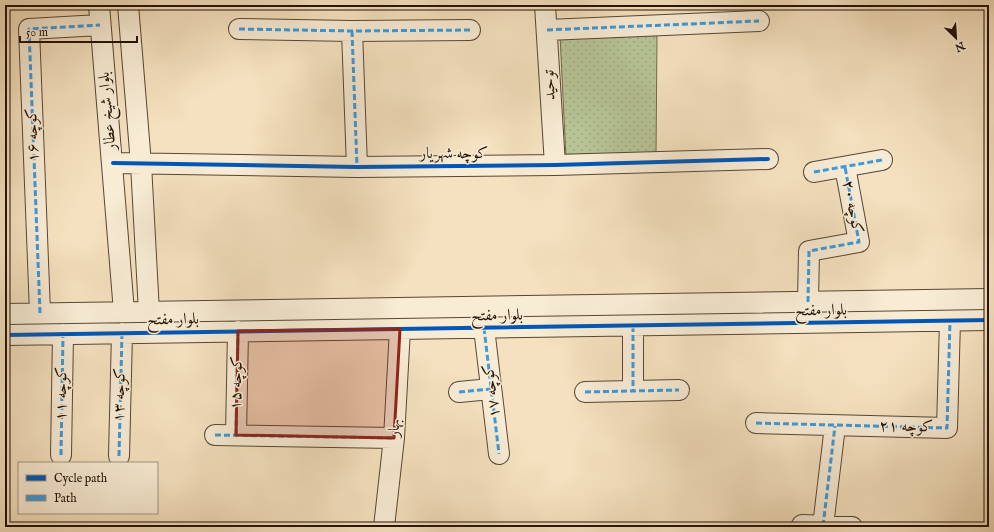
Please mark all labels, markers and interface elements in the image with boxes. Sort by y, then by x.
scale bar [20,18,137,44]
north arrow [936,18,976,58]
text: 50 m [26,25,48,40]
text: N [952,37,968,55]
street label: توحید [539,68,561,101]
street label: بلوار شیخ عطار [95,71,125,153]
street label: کوچه ۱۶ [22,108,44,162]
street label: کوچه شهریار [418,144,488,164]
street label: کوچه ۲۰ [837,179,867,235]
street label: بلوار مفتح [795,301,847,324]
street label: بلوار مفتح [471,306,523,329]
street label: بلوار مفتح [147,310,199,333]
street label: کوچه ۱۵ [226,356,248,410]
street label: کوچه ۱۷ [479,363,505,419]
street label: کوچه ۱۱ [52,367,72,421]
street label: کوچه ۱۳ [109,368,131,422]
street label: کوچه ۲۱ [879,417,933,437]
street label: بهار [384,418,406,440]
legend [18,462,158,514]
text: Cycle path [54,471,108,487]
text: Path [54,491,77,506]

